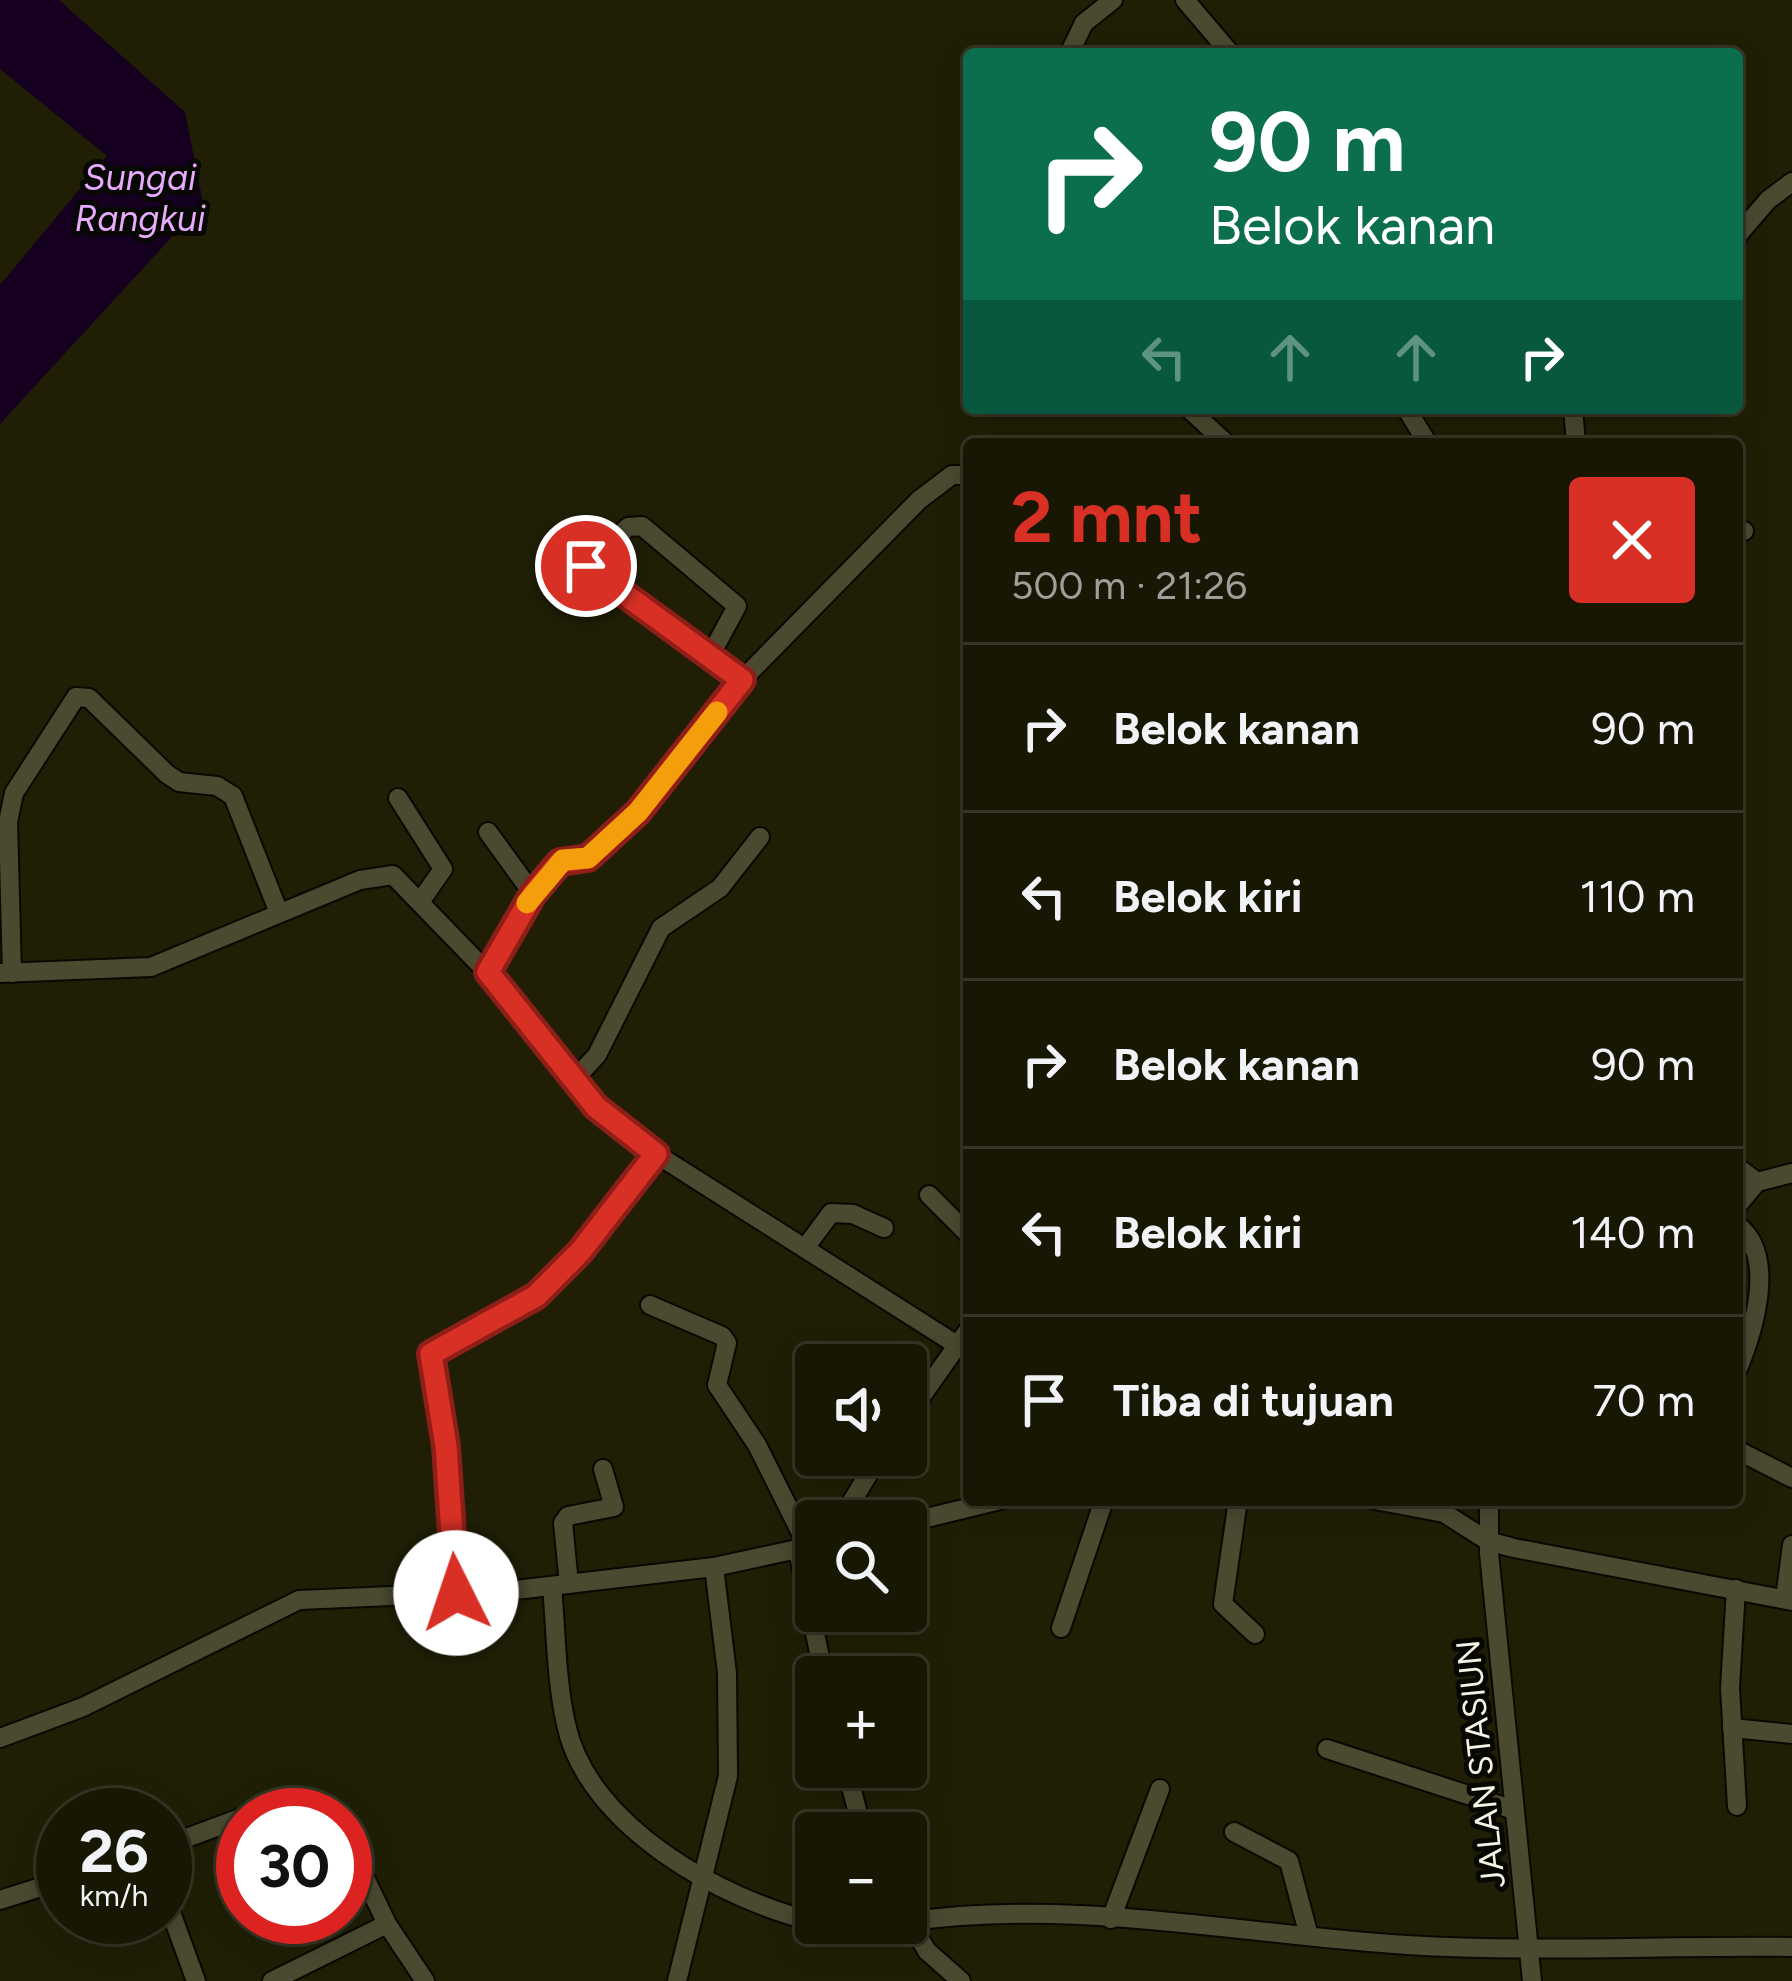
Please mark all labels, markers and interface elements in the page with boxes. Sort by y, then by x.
text: 90 m [1209,91,1405,192]
icon: right [1011,96,1167,252]
water label: Sungai Rangkui [75,156,206,240]
text: Belok kanan [1209,193,1495,258]
icon: left [1131,324,1197,390]
icon: ahead [1257,324,1323,390]
icon: ahead [1383,324,1449,390]
icon: right [1509,324,1575,390]
text: 2 mnt [1011,474,1202,560]
button: close [1569,477,1695,603]
pin [535,515,637,617]
icon: arrive [553,533,619,599]
text: 500 m · 21:26 [1011,562,1247,609]
icon: right [1011,695,1077,761]
text: Belok kanan [1113,701,1360,755]
text: 90 m [1591,701,1695,755]
icon: left [1011,863,1077,929]
text: Belok kiri [1113,869,1302,923]
text: 110 m [1580,869,1695,923]
icon: right [1011,1031,1077,1097]
text: Belok kanan [1113,1037,1360,1091]
text: 90 m [1591,1037,1695,1091]
icon: left [1011,1199,1077,1265]
text: Belok kiri [1113,1205,1302,1259]
text: 140 m [1570,1205,1695,1259]
map controls [795,1344,927,1944]
button: sound [795,1344,927,1476]
icon: arrive [1011,1367,1077,1433]
text: Tiba di tujuan [1113,1373,1394,1427]
text: 70 m [1593,1373,1695,1427]
button: search [795,1500,927,1632]
position arrow [393,1530,519,1656]
street label: JALAN STASIUN [1448,1638,1513,1890]
button: + [795,1656,927,1788]
speed limit sign: 30 [216,1788,372,1944]
button: − [795,1812,927,1944]
text: 26 [79,1815,149,1887]
text: km/h [80,1877,148,1914]

